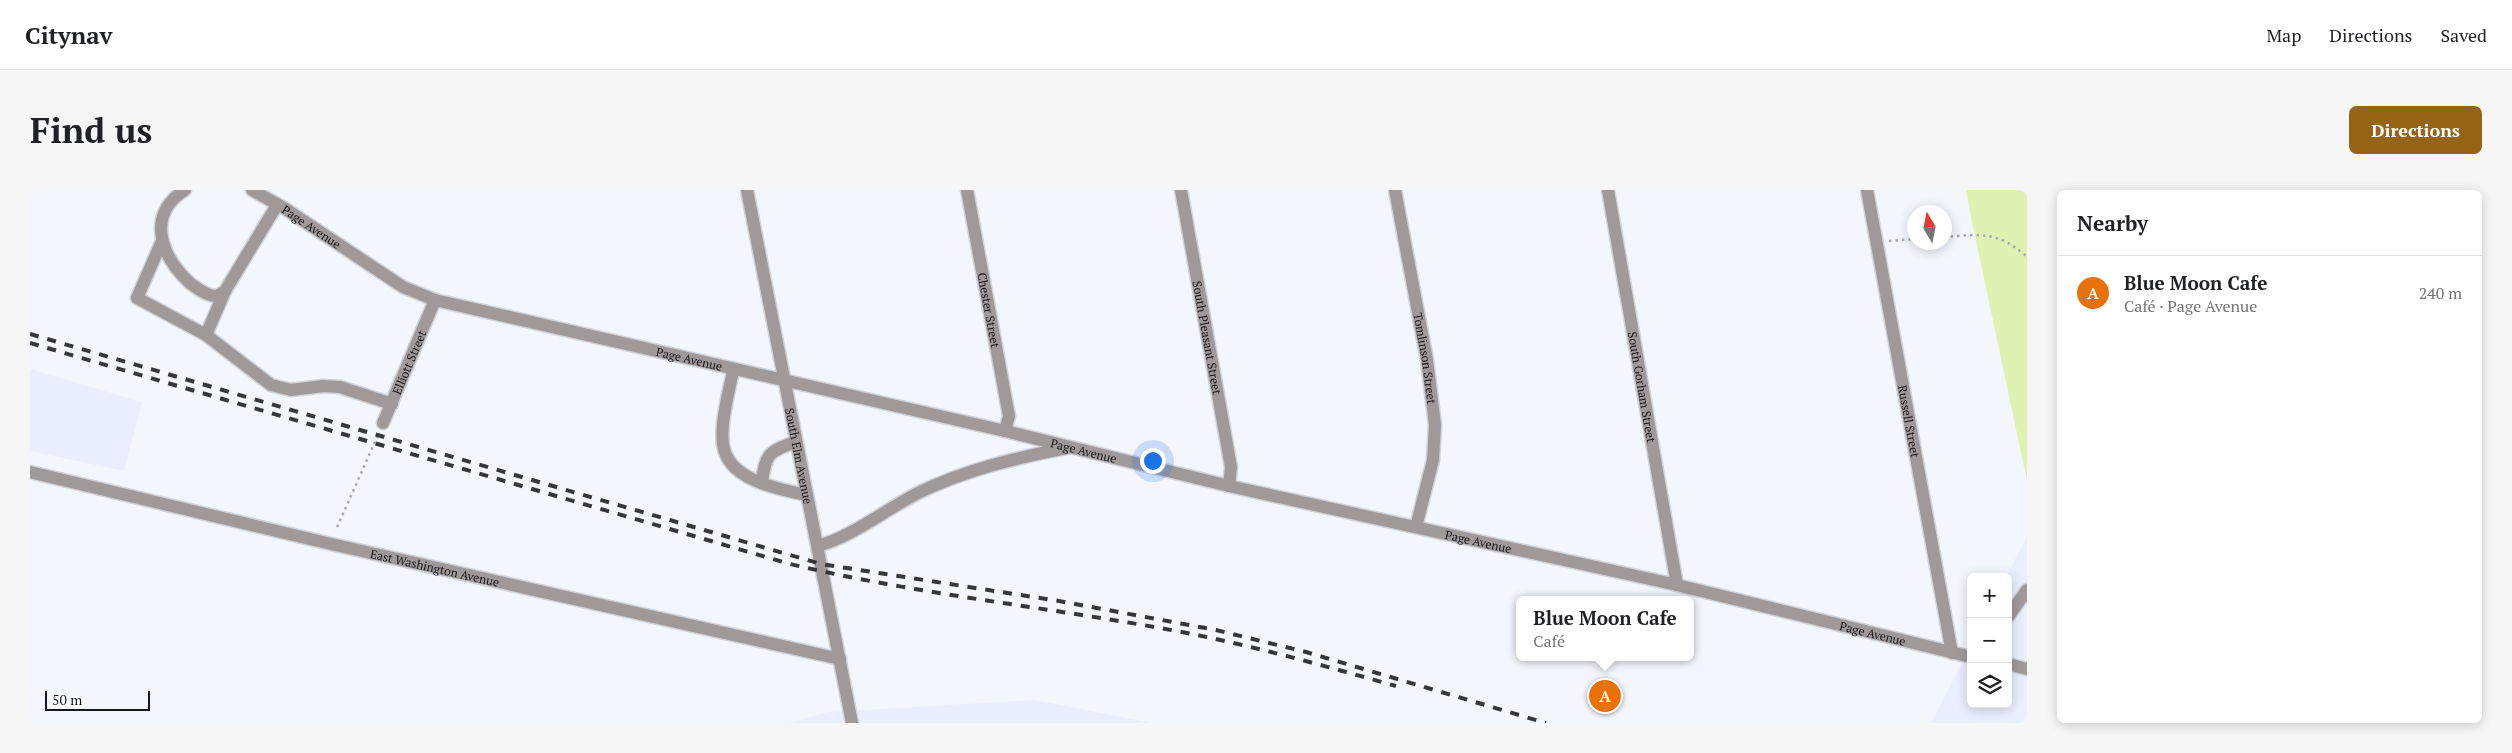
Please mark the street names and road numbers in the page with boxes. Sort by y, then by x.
street label: Page Avenue [279,201,344,251]
street label: Chester Street [975,271,1004,349]
street label: South Pleasant Street [1190,280,1225,396]
street label: Tomlinson Street [1411,311,1440,405]
street label: Elliott Street [389,327,429,397]
street label: South Gorham Street [1625,330,1660,444]
street label: Page Avenue [655,344,724,373]
street label: Russell Street [1895,384,1924,459]
street label: South Elm Avenue [783,407,816,505]
street label: Page Avenue [1049,435,1118,466]
street label: Page Avenue [1444,526,1513,556]
street label: East Washington Avenue [369,546,501,589]
street label: Page Avenue [1838,618,1907,648]

